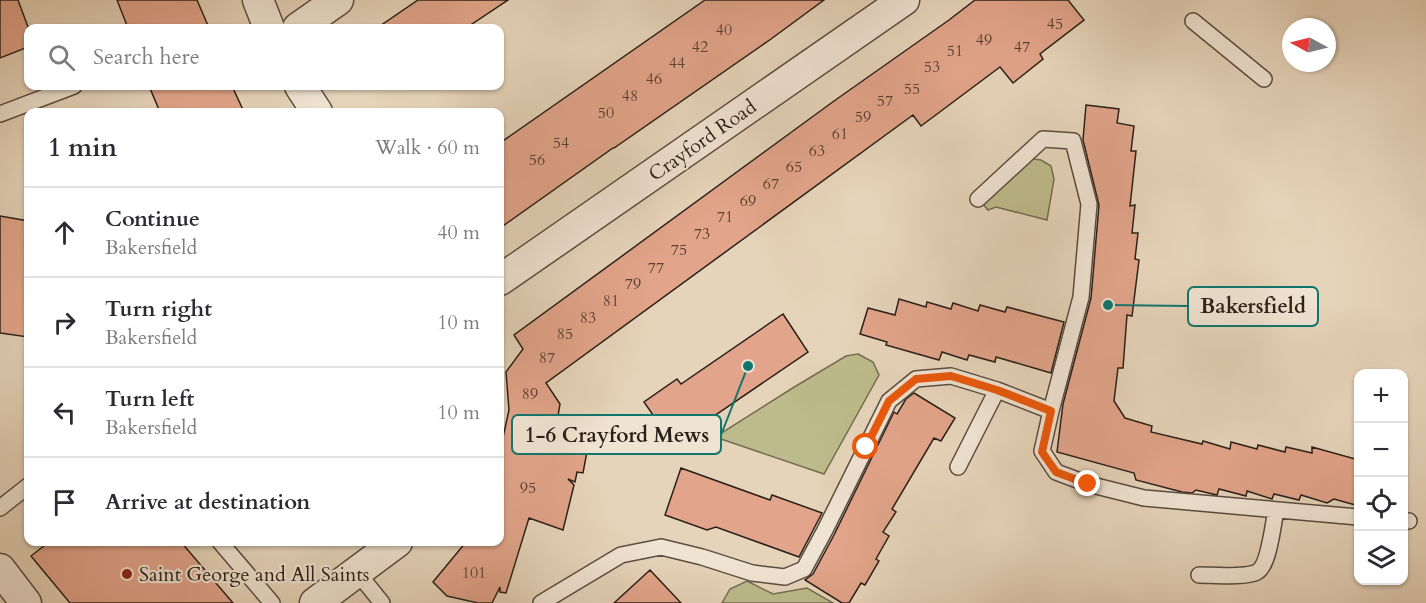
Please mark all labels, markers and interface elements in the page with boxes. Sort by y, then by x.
house number: 45 [1047,13,1063,35]
north arrow [1282,18,1336,72]
house number: 40 [716,19,732,41]
search box [24,24,504,90]
house number: 49 [976,29,992,51]
house number: 42 [692,36,708,58]
house number: 47 [1014,36,1030,58]
house number: 51 [947,40,963,62]
icon: search [45,41,78,74]
text: Search here [93,42,200,72]
house number: 44 [669,52,685,74]
house number: 53 [924,56,940,78]
house number: 46 [646,68,662,90]
house number: 55 [904,78,920,100]
house number: 48 [622,85,638,107]
house number: 57 [877,90,893,112]
street label: Crayford Road [643,93,762,188]
house number: 50 [598,102,614,124]
house number: 59 [855,106,871,128]
house number: 61 [832,123,848,145]
text: 1 min [48,130,117,165]
house number: 54 [553,132,569,154]
text: Walk · 60 m [375,134,480,161]
house number: 63 [809,140,825,162]
house number: 56 [529,149,545,171]
house number: 65 [786,156,802,178]
house number: 67 [763,173,779,195]
house number: 69 [740,190,756,212]
text: Continue [105,204,200,234]
house number: 71 [717,206,733,228]
icon: ahead [48,216,81,249]
text: 40 m [437,219,480,246]
house number: 73 [694,223,710,245]
text: Bakersfield [105,234,197,261]
house number: 75 [671,239,687,261]
house number: 77 [648,257,664,279]
house number: 79 [625,273,641,295]
callout: Bakersfield [1188,287,1318,326]
house number: 81 [603,290,619,312]
text: Bakersfield [1200,292,1306,321]
text: Turn right [105,294,212,324]
icon: right [48,306,81,339]
house number: 83 [580,307,596,329]
text: 10 m [437,309,480,336]
house number: 85 [557,323,573,345]
text: Bakersfield [105,324,197,351]
house number: 87 [539,347,555,369]
map controls [1354,369,1408,585]
button: + [1354,369,1408,423]
house number: 89 [522,383,538,405]
text: Turn left [105,384,194,414]
icon: left [48,396,81,429]
text: 10 m [437,399,480,426]
text: Bakersfield [105,414,197,441]
callout: 1-6 Crayford Mews [512,415,721,454]
text: 1-6 Crayford Mews [525,421,709,450]
button: − [1354,423,1408,477]
route start [852,433,878,459]
route end [1074,470,1100,496]
house number: 95 [520,477,536,499]
button: locate [1354,477,1408,531]
icon: arrive [48,486,81,519]
text: Arrive at destination [105,487,310,517]
button: layers [1354,531,1408,585]
place label: Saint George and All Saints [139,561,370,588]
house number: 101 [462,562,486,584]
marker: Saint George and All Saints [120,567,134,581]

